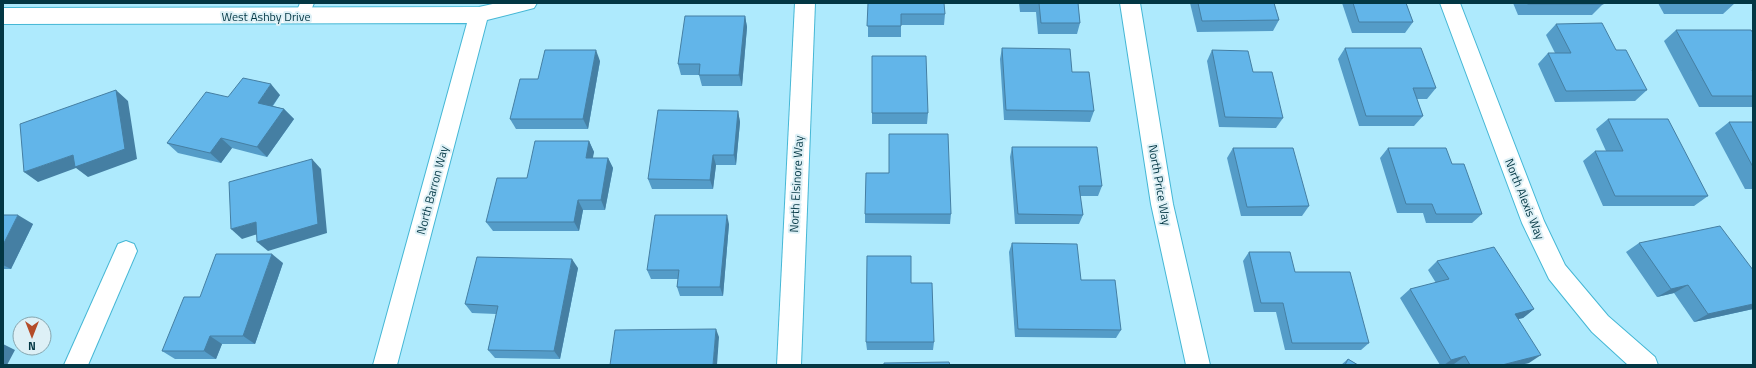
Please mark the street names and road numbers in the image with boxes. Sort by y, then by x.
street label: West Ashby Drive [222,7,310,26]
street label: North Elsinore Way [784,135,808,233]
street label: North Barron Way [411,143,453,236]
street label: North Price Way [1144,143,1176,227]
street label: North Alexis Way [1500,155,1550,243]

